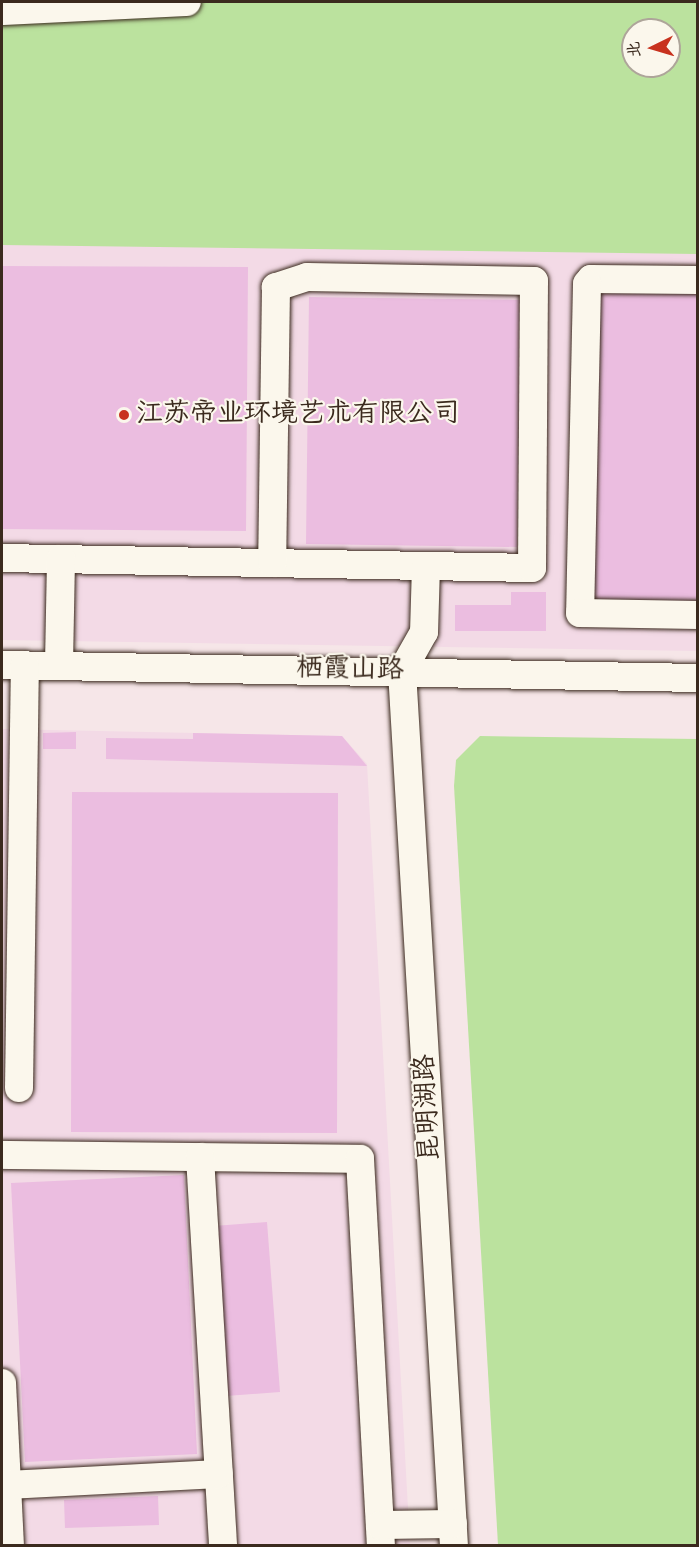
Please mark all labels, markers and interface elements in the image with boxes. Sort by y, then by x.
north arrow [621,18,681,78]
text: 北 [622,40,648,58]
place label: 江苏帝业环境艺术有限公司 [136,399,460,431]
marker: 江苏帝业环境艺术有限公司 [117,408,131,422]
street label: 栖霞山路 [296,653,404,687]
street label: 昆明湖路 [409,1053,447,1163]

